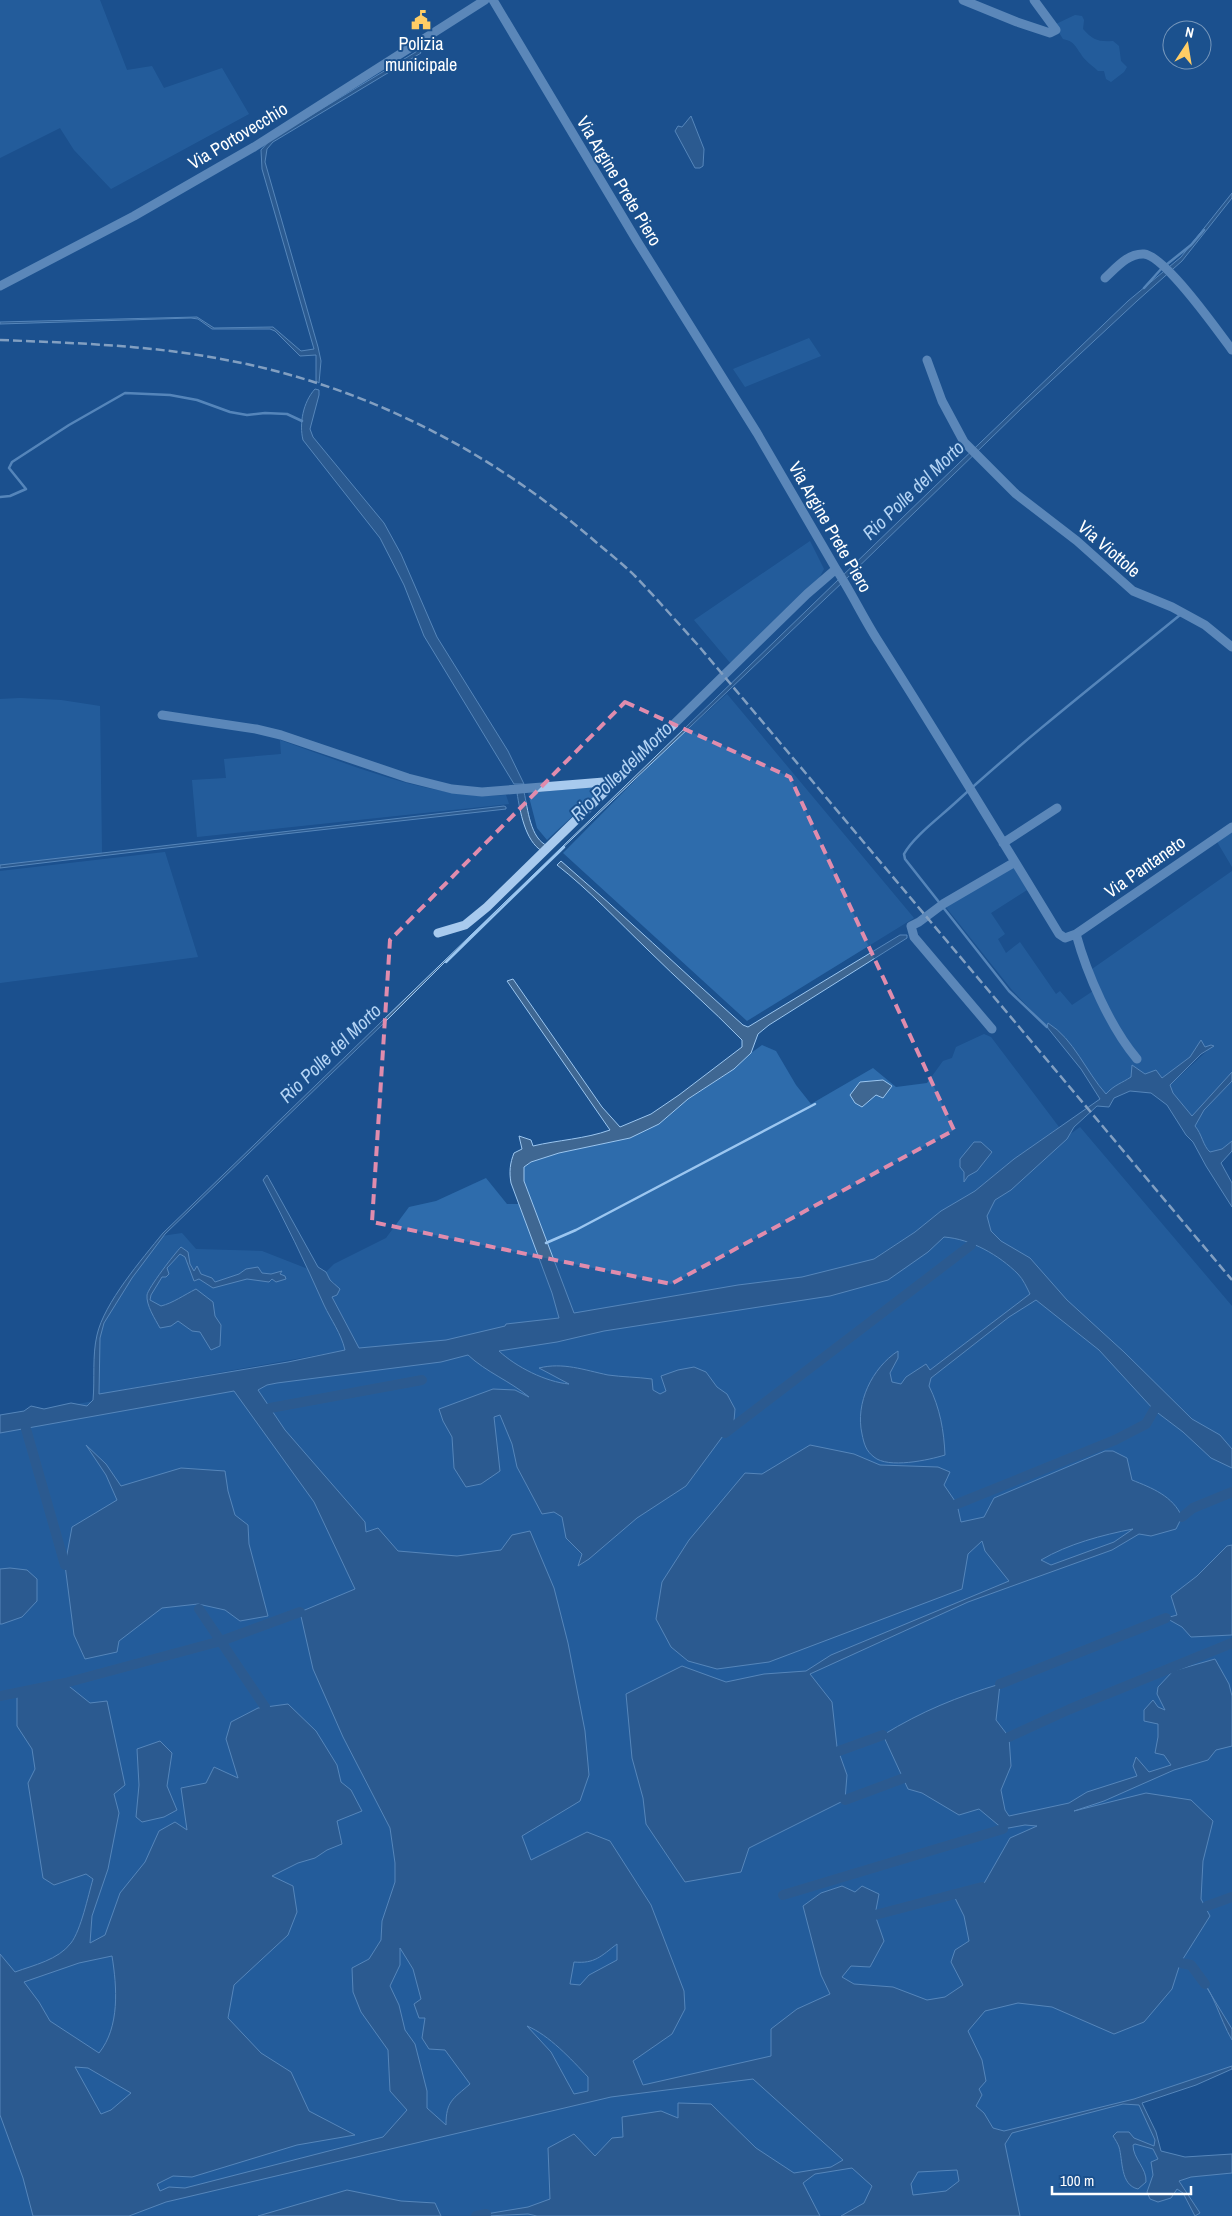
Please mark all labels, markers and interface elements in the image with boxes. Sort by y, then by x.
public building icon: Polizia municipale [410,9,432,31]
north arrow [1162,20,1212,70]
text: N [1184,23,1196,42]
place label: Polizia municipale [385,31,457,77]
street label: Via Portovecchio [183,96,292,175]
street label: Via Argine Prete Piero [571,111,668,250]
water label: Rio Polle del Morto [856,434,970,545]
street label: Via Argine Prete Piero [783,457,878,597]
street label: Via Viottole [1073,514,1146,583]
water label: Rio Polle del Morto [564,715,678,826]
street label: Via Pantaneto [1099,830,1190,904]
water label: Rio Polle del Morto [273,997,387,1108]
scale bar [1052,2164,1191,2196]
text: 100 m [1060,2170,1094,2191]

